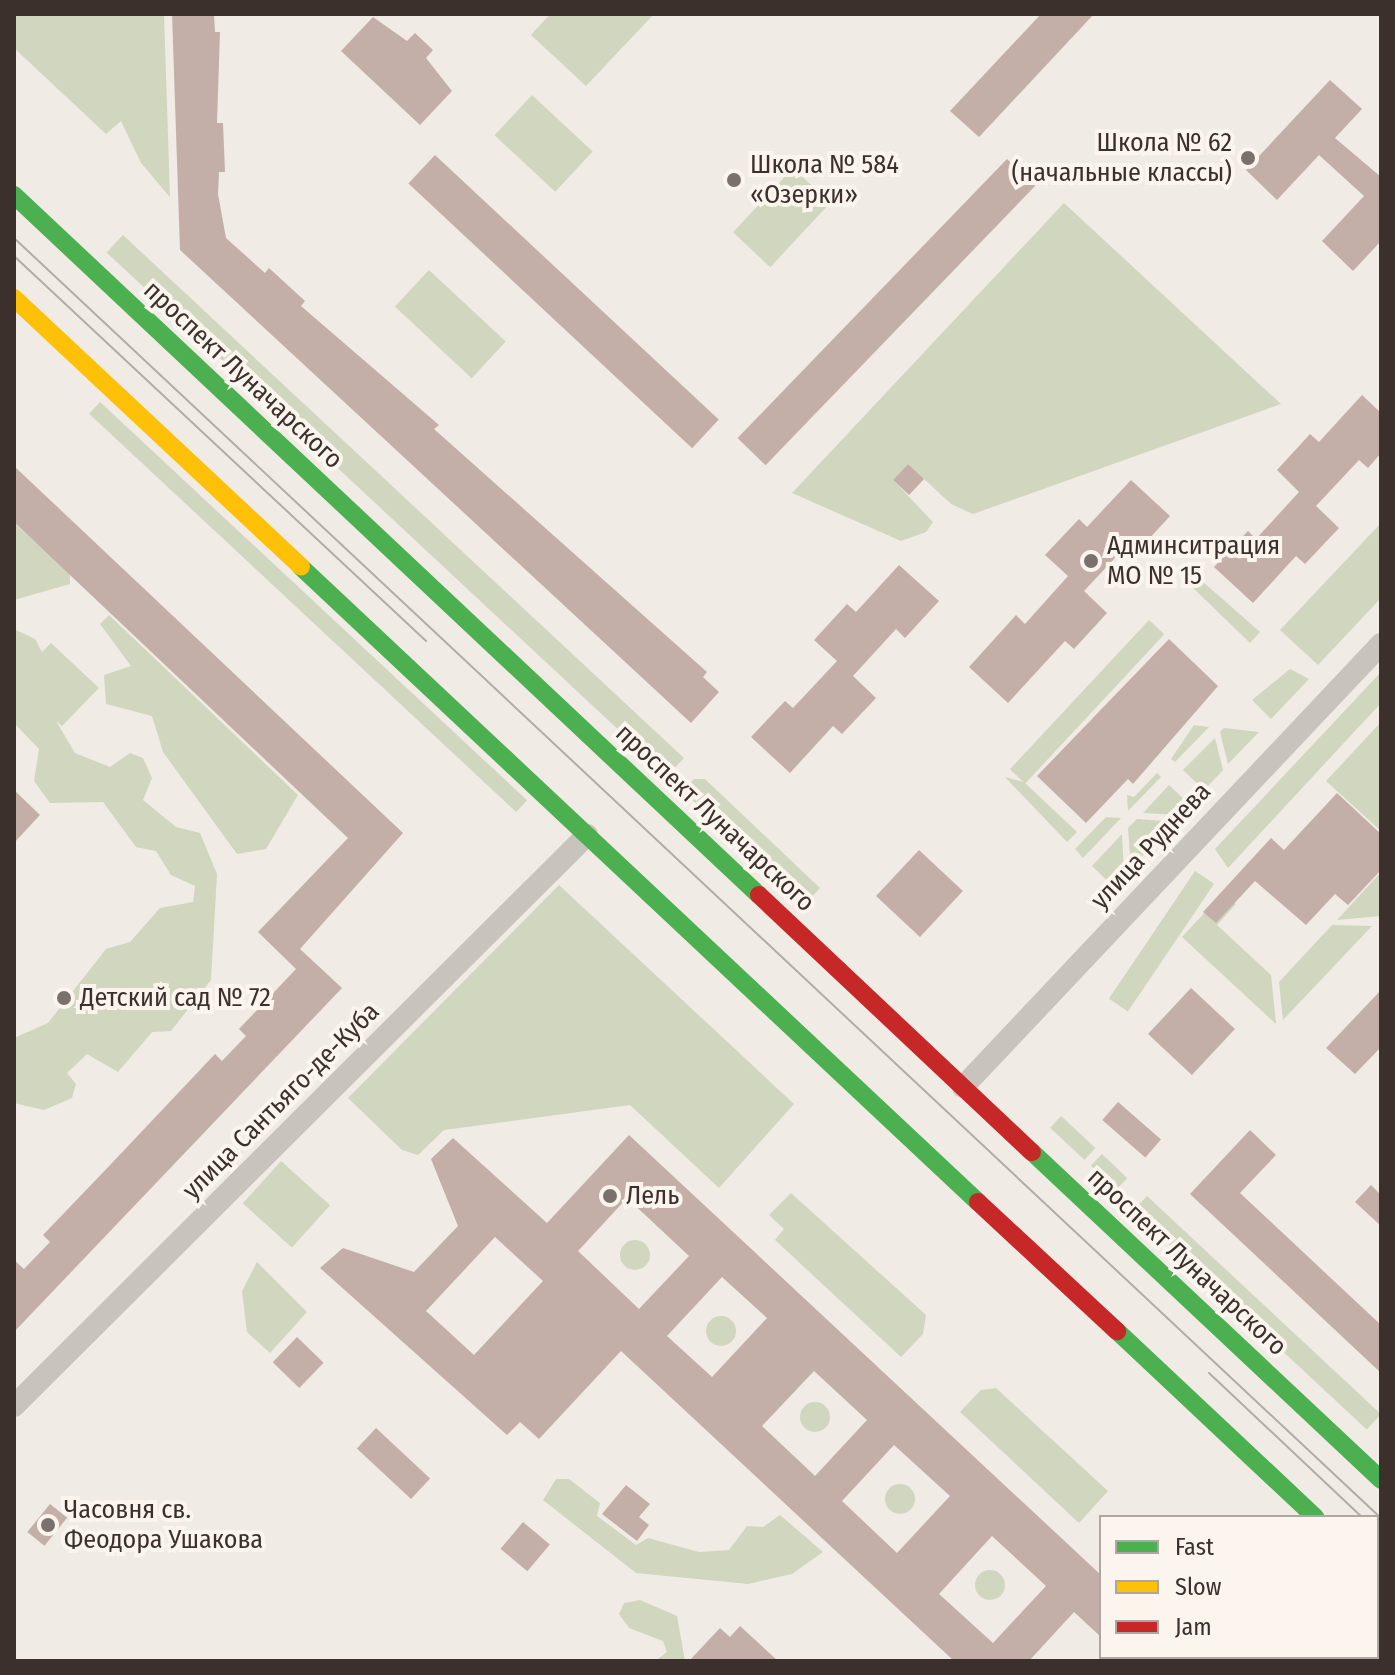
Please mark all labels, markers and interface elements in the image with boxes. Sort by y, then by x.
place label: Школа № 62 (начальные классы) [1012,127,1232,188]
place label: Школа № 584 «Озерки» [750,149,899,210]
marker: Школа № 62 (начальные классы) [1239,149,1257,167]
marker: Школа № 584 «Озерки» [725,171,743,189]
street label: проспект Луначарского [137,275,349,475]
place label: Админситрация МО № 15 [1107,530,1280,592]
marker: Админситрация МО № 15 [1082,552,1100,570]
street label: проспект Луначарского [609,718,821,918]
street label: улица Руднева [1085,776,1217,916]
place label: Детский сад № 72 [80,982,271,1014]
marker: Детский сад № 72 [55,989,73,1007]
street label: улица Сантьяго-де-Куба [176,996,386,1206]
street label: проспект Луначарского [1081,1162,1293,1362]
place label: Лель [626,1180,679,1212]
marker: Лель [601,1187,619,1205]
place label: Часовня св. Феодора Ушакова [64,1494,263,1556]
legend [1099,1515,1379,1659]
marker: Часовня св. Феодора Ушакова [39,1516,57,1534]
text: Fast [1175,1533,1214,1561]
text: Slow [1175,1573,1221,1601]
text: Jam [1175,1613,1212,1641]

